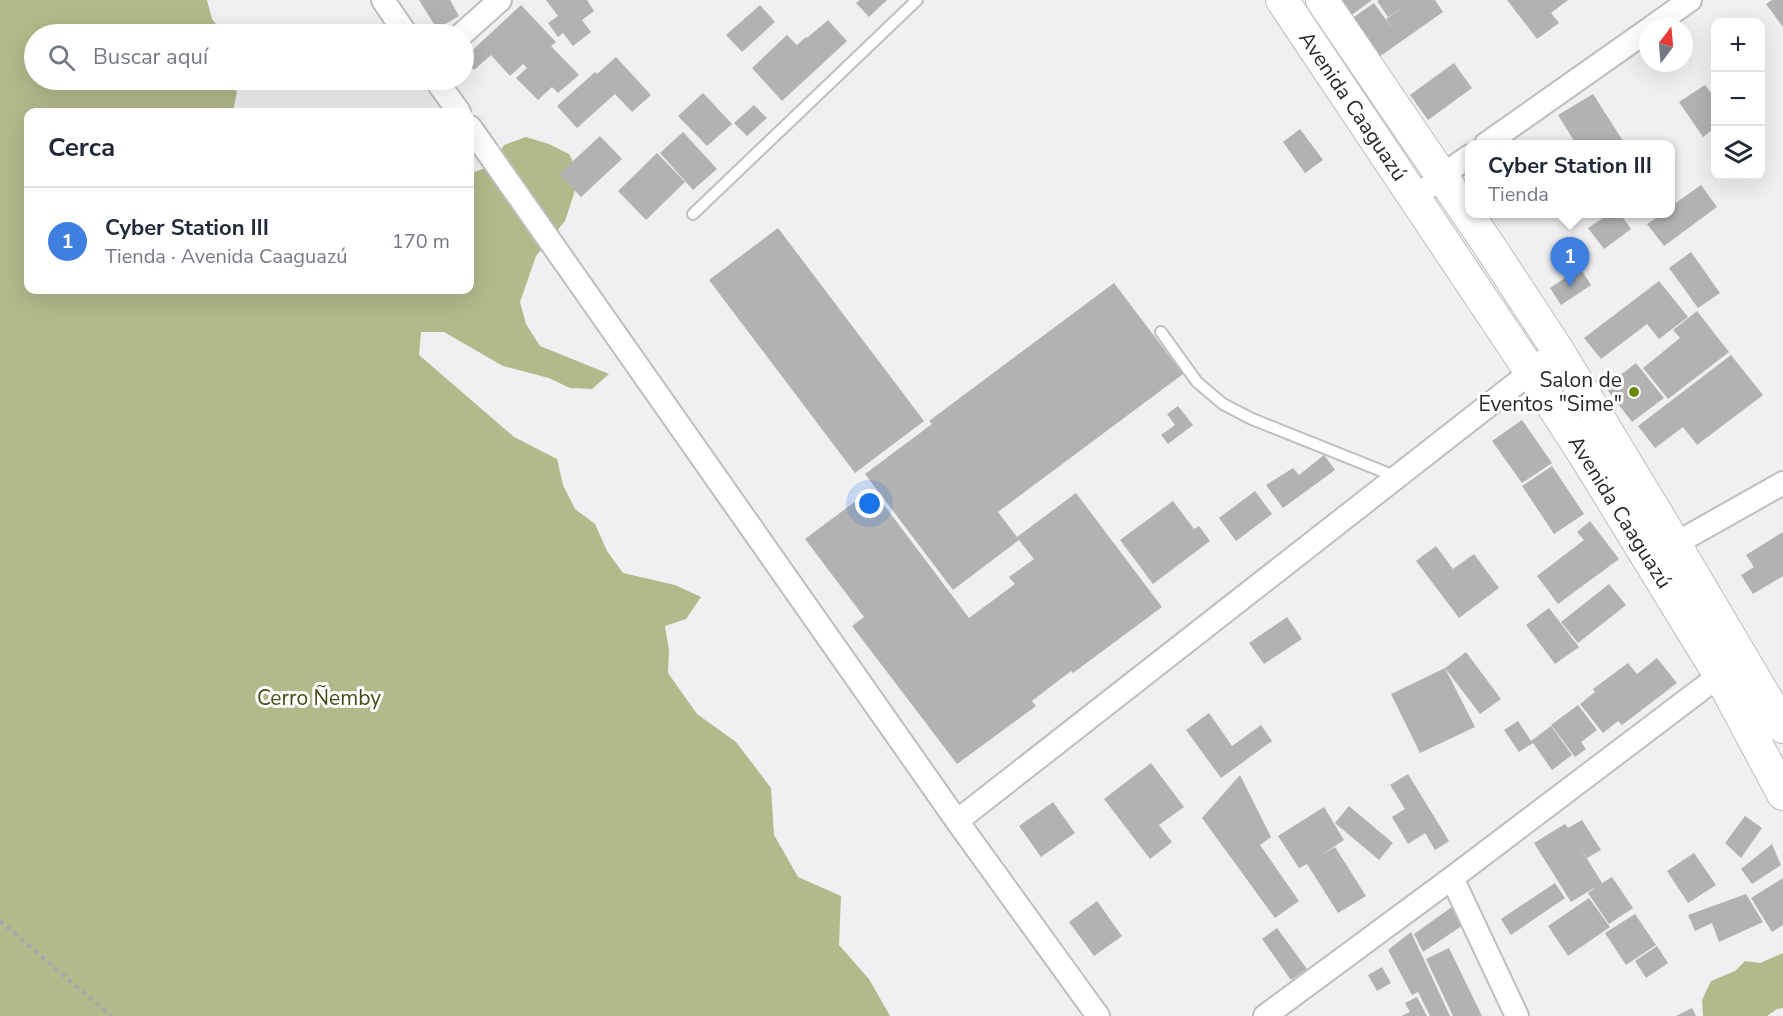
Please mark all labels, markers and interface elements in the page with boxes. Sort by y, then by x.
north arrow [1639,18,1693,72]
map controls [1711,18,1765,180]
button: + [1711,18,1765,72]
search box [24,24,474,90]
street label: Avenida Caaguazú [1292,26,1414,186]
icon: search [45,41,78,74]
text: Buscar aquí [93,42,208,72]
button: − [1711,72,1765,126]
button: layers [1711,126,1765,180]
text: Cerca [48,130,115,165]
popup [1465,140,1675,218]
text: Cyber Station III [1488,151,1652,181]
text: Tienda [1488,181,1549,208]
text: Cyber Station III [105,213,269,243]
text: 1 [62,228,74,255]
text: 170 m [392,228,450,255]
pin: 1 [1550,238,1590,287]
text: Tienda · Avenida Caaguazú [105,243,347,270]
place label: Salon de Eventos "Sime" [1478,366,1622,418]
marker: Salon de Eventos "Sime" [1627,385,1641,399]
street label: Avenida Caaguazú [1562,430,1678,594]
your location [855,489,884,518]
park label: Cerro Ñemby [257,684,381,712]

